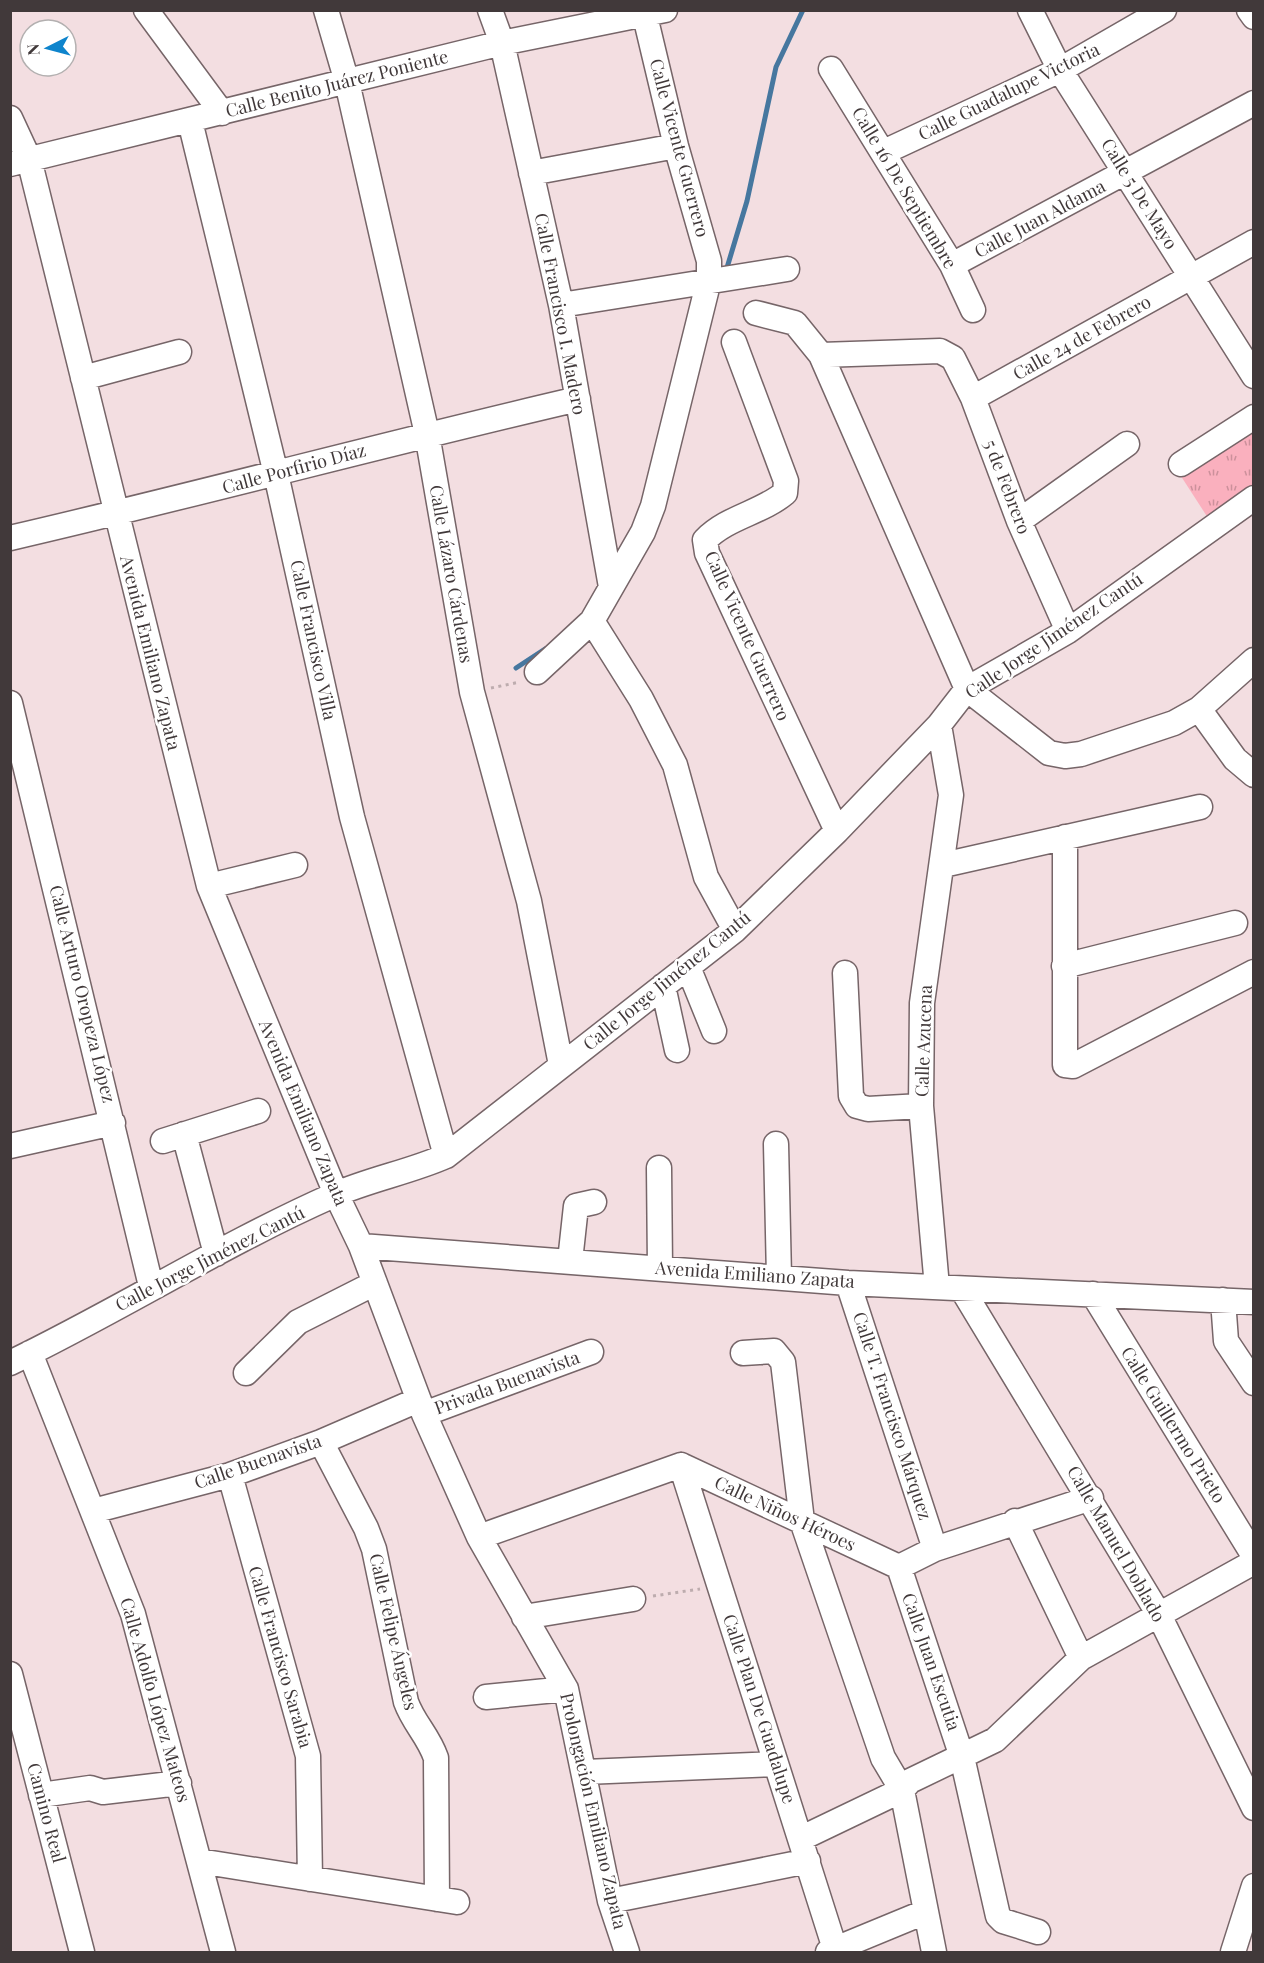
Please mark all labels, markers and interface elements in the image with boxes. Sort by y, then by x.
north arrow [18,18,78,78]
street label: Calle Guadalupe Victoria [914,37,1103,145]
text: N [21,42,44,56]
street label: Calle Benito Juárez Poniente [223,44,451,122]
street label: Calle Vicente Guerrero [645,56,715,240]
street label: Calle 16 De Septiembre [847,102,963,273]
street label: Calle 5 De Mayo [1096,133,1184,254]
street label: Calle Juan Aldama [970,173,1109,263]
street label: Calle Francisco I. Madero [530,211,592,417]
street label: Calle 24 de Febrero [1008,289,1155,385]
street label: 5 de Febrero [979,436,1037,537]
street label: Calle Porfirio Díaz [219,437,368,499]
street label: Calle Lázaro Cárdenas [424,483,479,665]
street label: Calle Vicente Guerrero [700,547,796,724]
street label: Avenida Emiliano Zapata [115,552,187,753]
street label: Calle Francisco Villa [285,558,343,722]
street label: Calle Jorge Jiménez Cantú [960,566,1147,704]
street label: Calle Arturo Oropeza López [44,882,122,1105]
street label: Calle Jorge Jiménez Cantú [577,905,756,1055]
street label: Calle Azucena [909,984,937,1098]
street label: Avenida Emiliano Zapata [253,1015,354,1209]
street label: Calle Jorge Jiménez Cantú [111,1200,309,1316]
street label: Avenida Emiliano Zapata [654,1255,856,1293]
street label: Calle T. Francisco Márquez [848,1309,938,1523]
street label: Calle Guillermo Prieto [1116,1342,1232,1507]
street label: Privada Buenavista [431,1345,583,1420]
street label: Calle Buenavista [191,1428,324,1494]
street label: Calle Manuel Doblado [1062,1461,1172,1626]
street label: Calle Niños Héroes [711,1470,860,1556]
street label: Calle Felipe Ángeles [364,1551,424,1713]
street label: Calle Francisco Sarabia [243,1563,318,1751]
street label: Calle Juan Escutia [897,1590,967,1734]
street label: Calle Adolfo López Mateos [115,1594,197,1805]
street label: Calle Plan De Guadalupe [718,1611,802,1807]
street label: Prolongación Emiliano Zapata [555,1690,633,1931]
street label: Camino Real [22,1760,72,1865]

